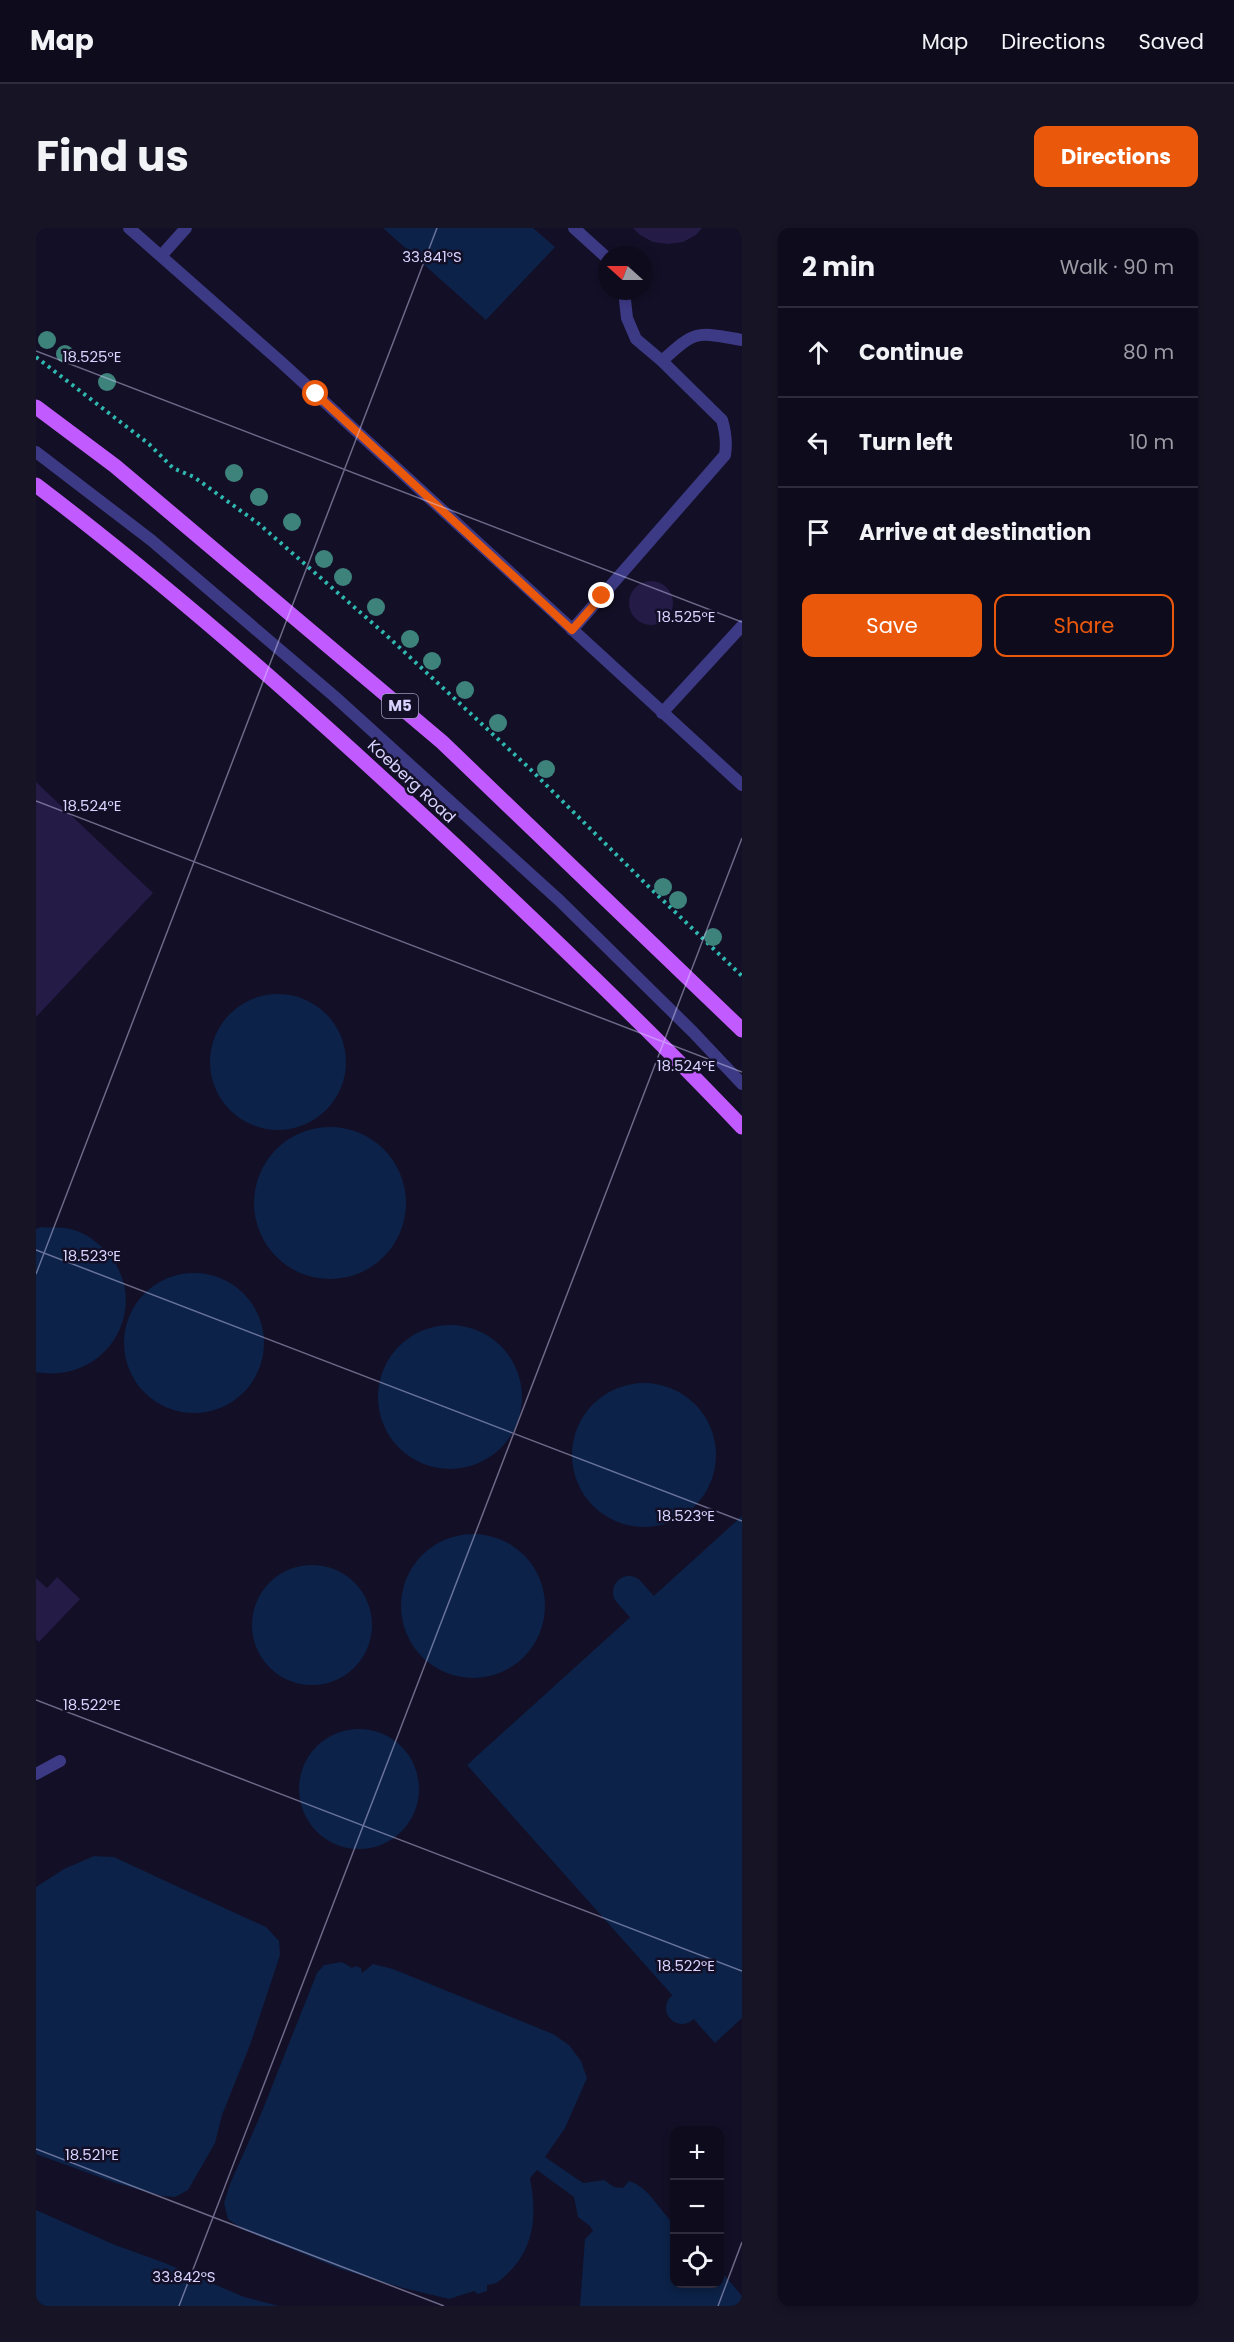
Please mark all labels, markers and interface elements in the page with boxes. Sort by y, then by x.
text: Map [30,21,94,60]
text: Map [922,27,968,56]
text: Directions [1001,27,1105,56]
text: Saved [1138,27,1204,56]
button: Directions [1034,126,1198,187]
text: Find us [36,127,189,186]
text: 33.841°S [402,246,462,267]
north arrow [598,246,652,300]
text: 2 min [802,249,875,285]
text: Walk · 90 m [1060,253,1174,281]
icon: ahead [802,336,835,369]
text: Continue [859,337,963,368]
text: 80 m [1123,338,1174,366]
text: 18.525°E [63,346,121,367]
route start [302,380,328,406]
icon: left [802,426,835,459]
text: Turn left [859,427,953,458]
text: 10 m [1129,428,1174,456]
icon: arrive [802,516,835,549]
text: Arrive at destination [859,517,1091,548]
route end [588,582,614,608]
button: Save [802,594,982,657]
button: Share [994,594,1174,657]
text: 18.525°E [657,606,715,627]
road number: M5 [382,694,418,718]
street label: Koeberg Road [362,734,461,828]
text: 18.524°E [63,795,121,816]
text: 18.524°E [657,1055,715,1076]
text: 18.523°E [63,1245,121,1266]
text: 18.523°E [657,1505,715,1526]
text: 18.522°E [63,1694,121,1715]
text: 18.522°E [657,1955,715,1976]
map controls [670,2126,724,2288]
button: + [670,2126,724,2180]
text: 18.521°E [65,2144,119,2165]
button: − [670,2180,724,2234]
button: locate [670,2234,724,2288]
text: 33.842°S [152,2266,216,2287]

